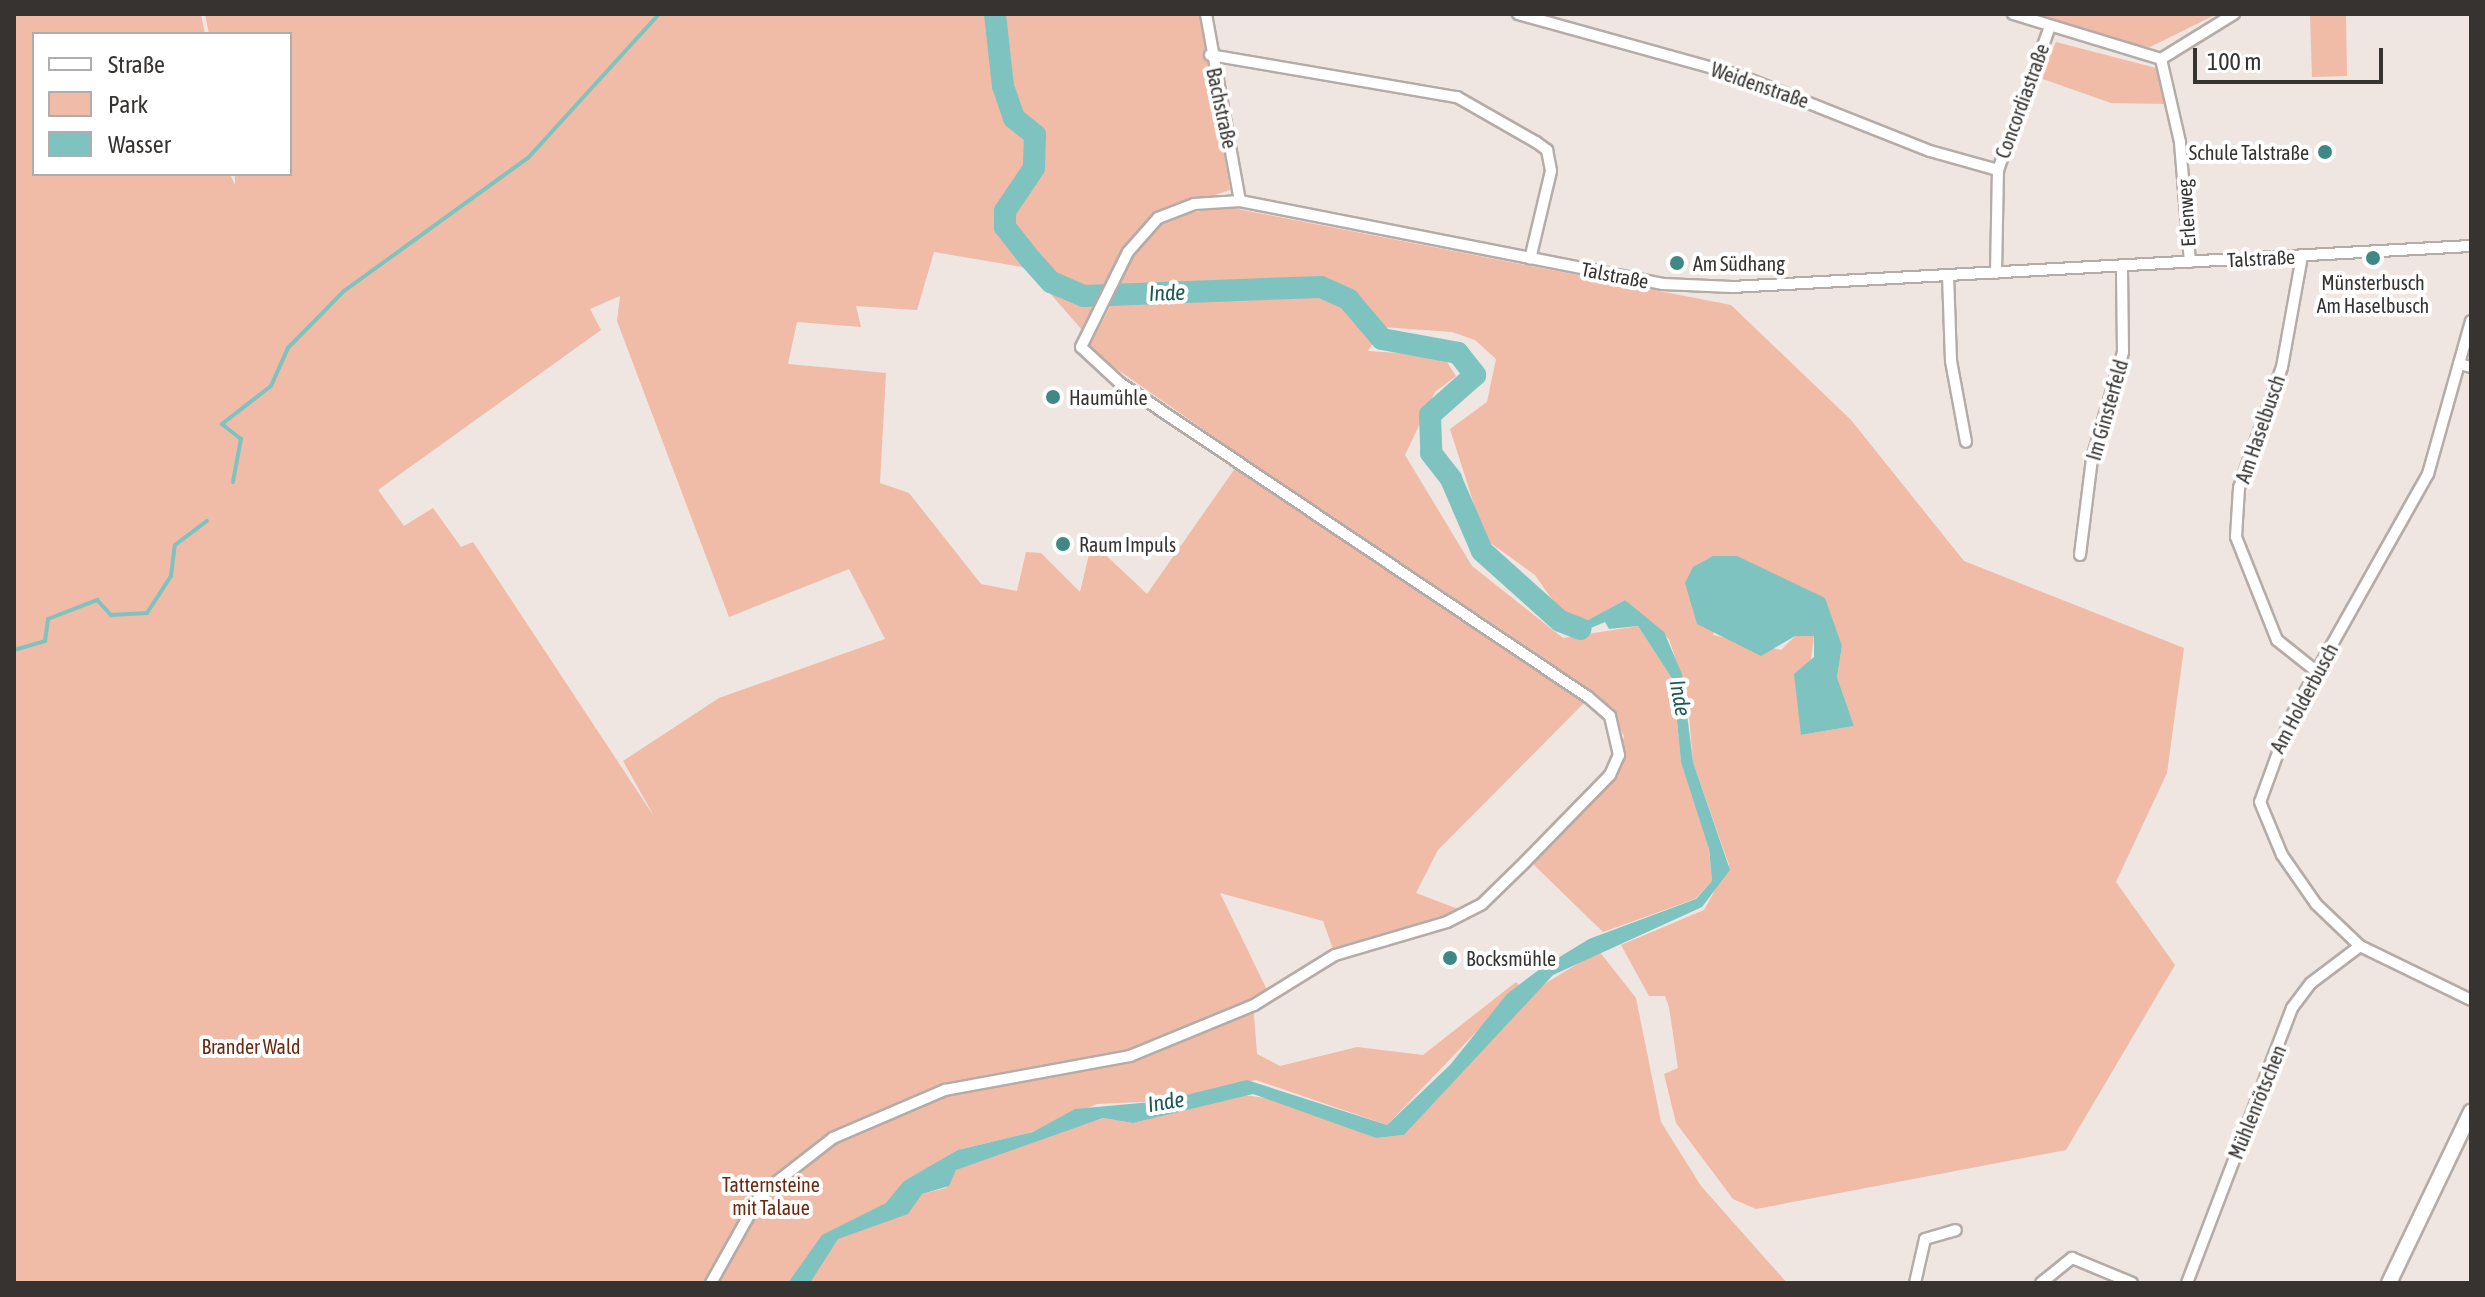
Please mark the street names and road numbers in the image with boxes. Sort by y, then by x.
street label: Concordiastraße [1990,40,2054,162]
street label: Weidenstraße [1708,57,1812,113]
street label: Bachstraße [1202,65,1242,151]
street label: Erlenweg [2172,178,2200,248]
street label: Talstraße [2226,244,2296,272]
street label: Talstraße [1579,257,1651,293]
street label: Im Ginsterfeld [2081,357,2133,463]
street label: Am Haselbusch [2230,372,2290,486]
street label: Am Holderbusch [2265,639,2343,757]
street label: Mühlenrötschen [2223,1042,2291,1162]

